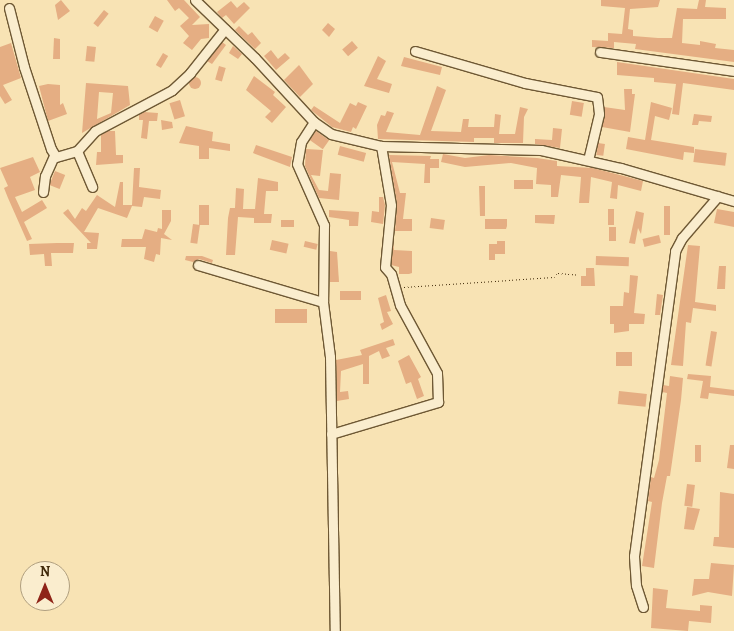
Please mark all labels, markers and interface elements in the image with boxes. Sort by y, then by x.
north arrow [20,561,70,611]
text: N [40,562,50,581]

